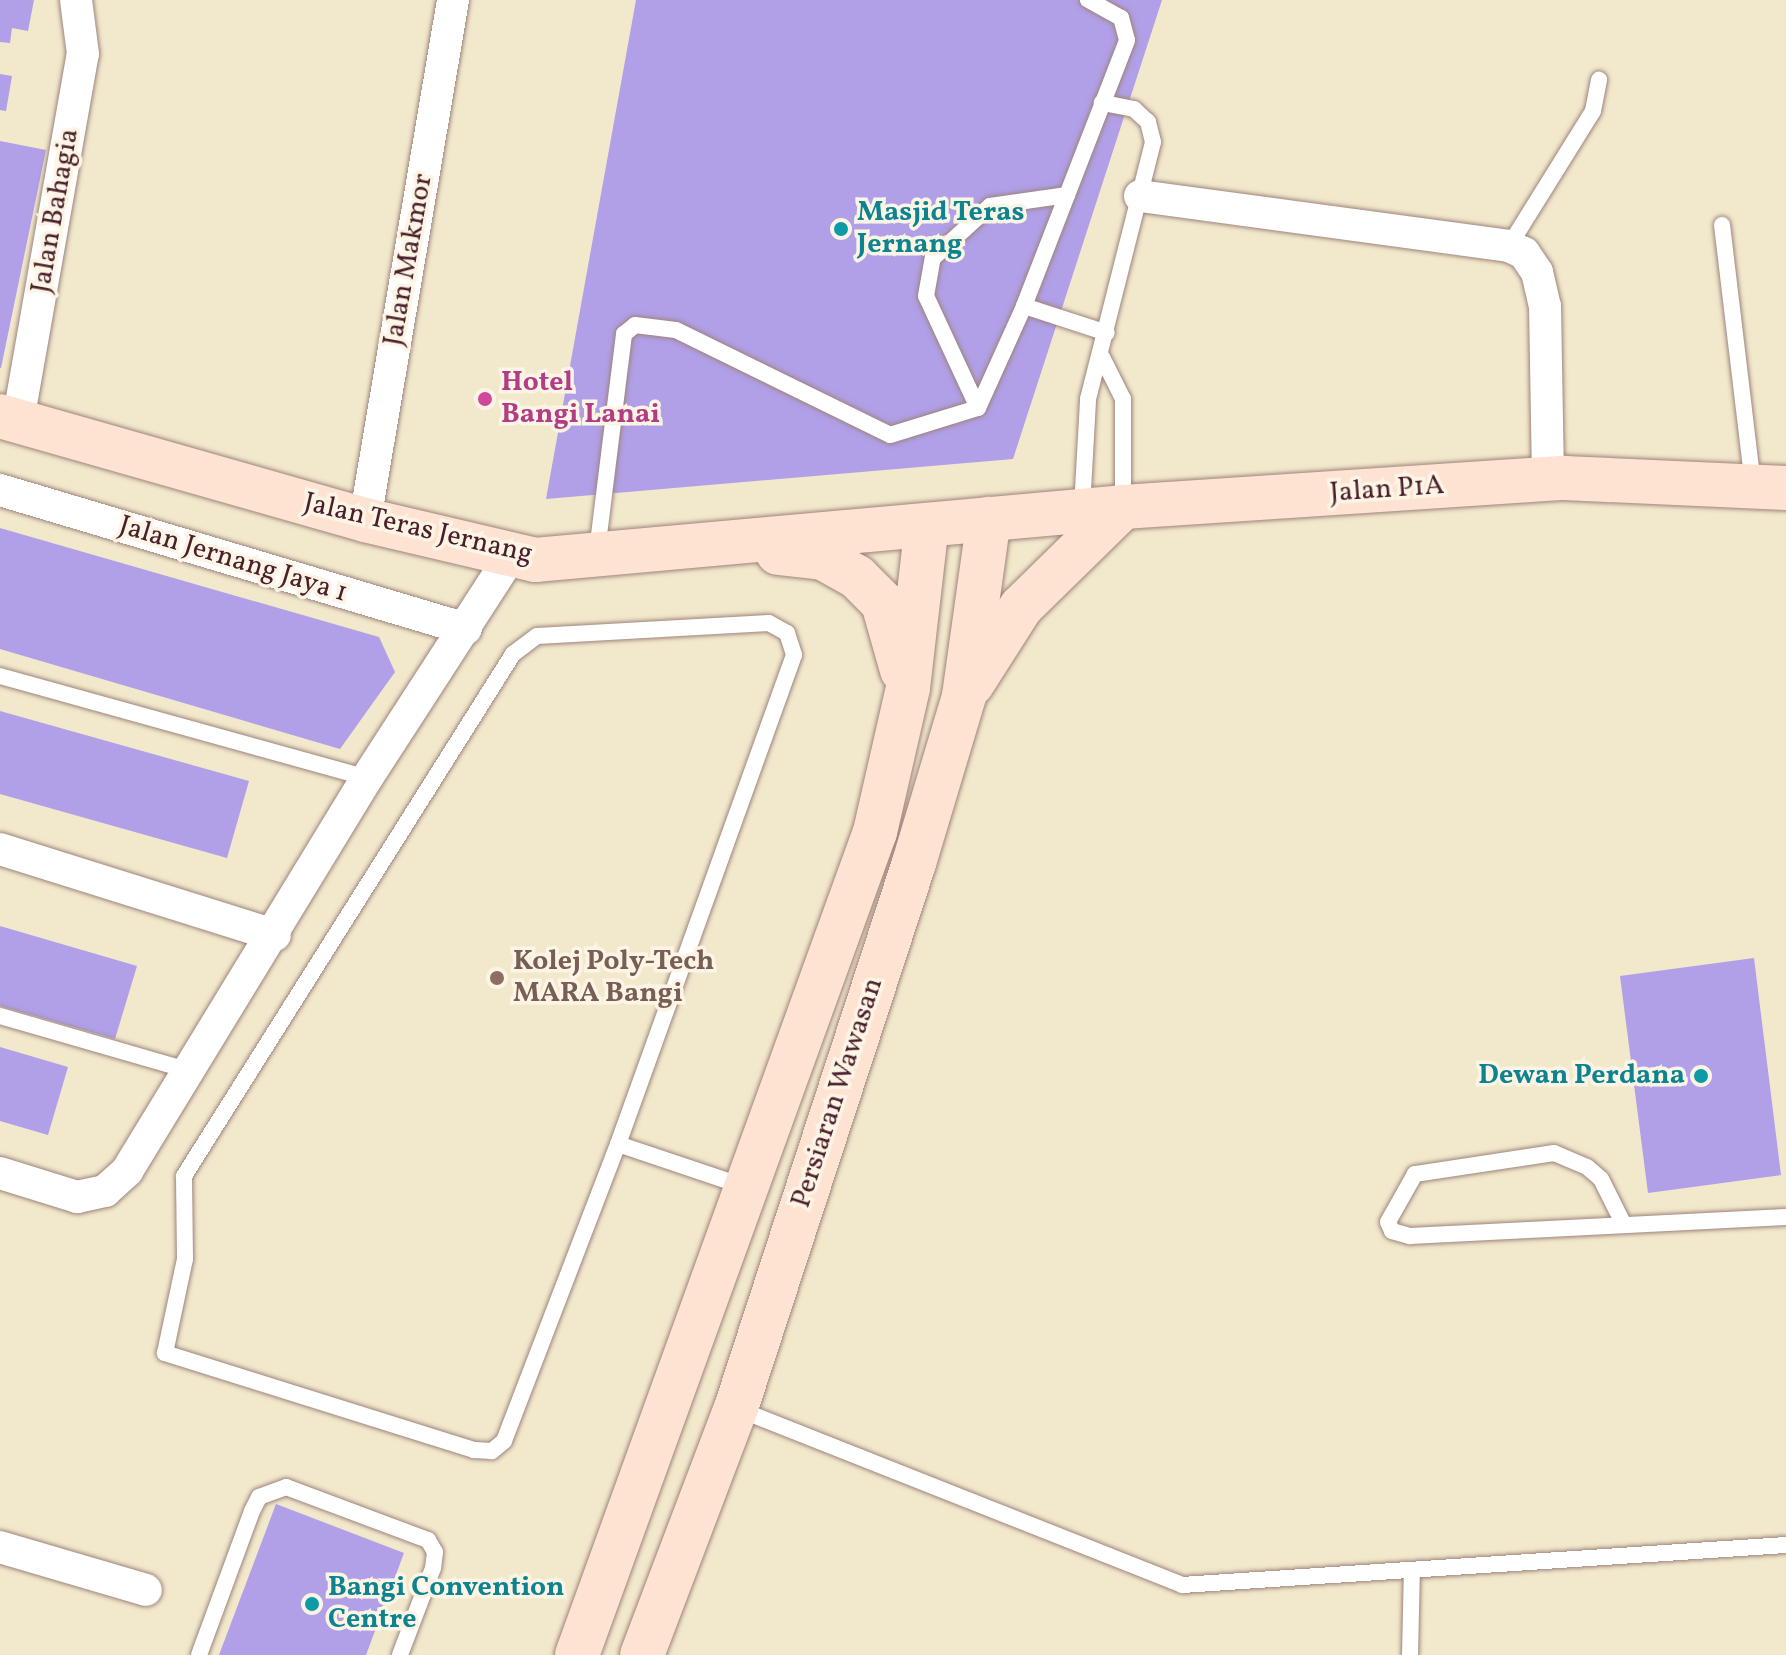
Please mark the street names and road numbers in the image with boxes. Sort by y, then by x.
street label: Jalan Bahagia [25,126,87,296]
street label: Jalan Makmor [377,171,441,349]
street label: Jalan P1A [1329,469,1445,511]
street label: Jalan Teras Jernang [300,486,536,572]
street label: Jalan Jernang Jaya 1 [115,509,351,611]
street label: Persiaran Wawasan [785,973,891,1213]

